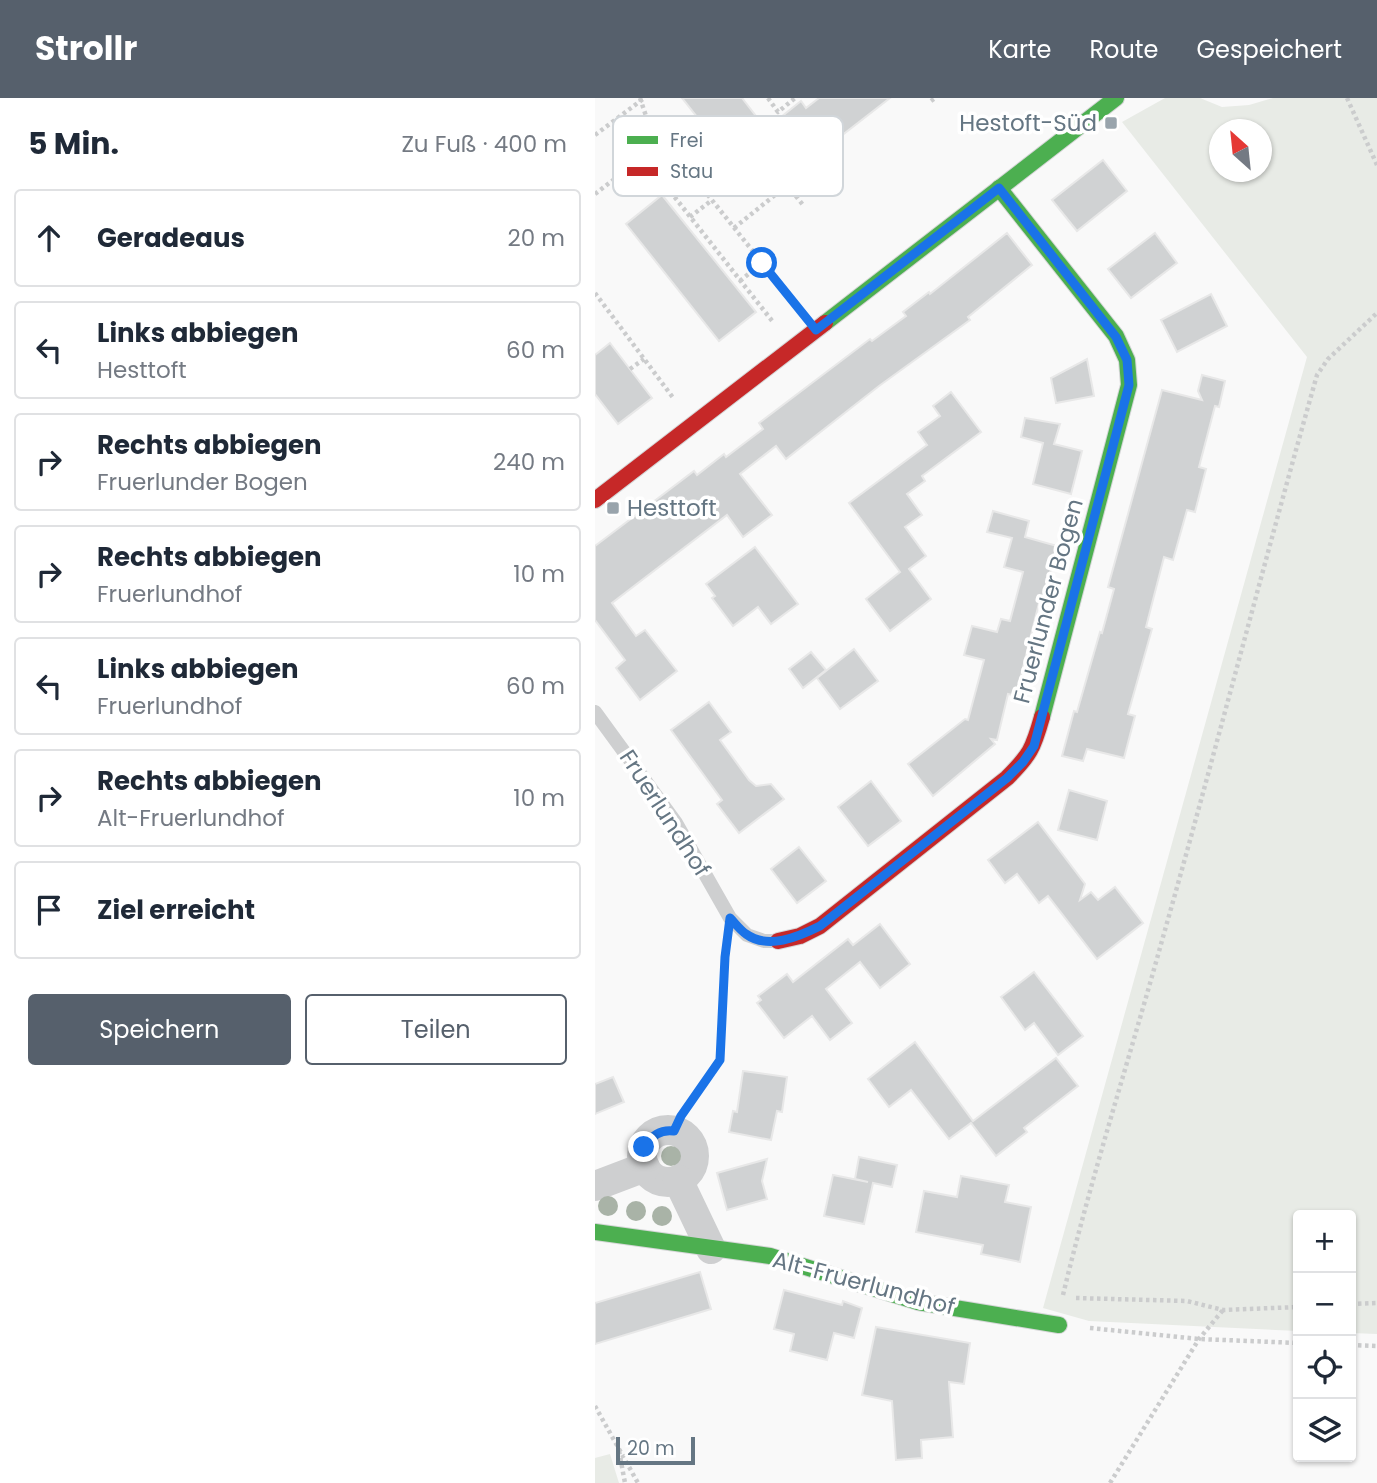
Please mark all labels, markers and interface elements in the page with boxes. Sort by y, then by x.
text: Strollr [35,25,137,72]
text: Karte [988,33,1051,66]
text: Route [1089,33,1158,66]
text: Gespeichert [1196,33,1342,66]
place label: Hestoft-Süd [959,107,1097,139]
marker: Hestoft-Süd [1103,115,1119,131]
legend [613,116,843,196]
north arrow [1209,119,1272,182]
text: 5 Min. [28,122,119,165]
text: Frei [670,127,703,154]
text: Zu Fuß · 400 m [401,128,567,160]
text: Stau [670,158,713,185]
icon: ahead [30,219,68,257]
text: Geradeaus [97,220,245,256]
text: 20 m [507,222,565,254]
route start [746,247,777,278]
text: Links abbiegen [97,315,299,351]
icon: left [30,331,68,369]
text: 60 m [506,334,565,366]
text: Hesttoft [97,354,187,386]
text: Rechts abbiegen [97,427,322,463]
icon: right [30,443,68,481]
text: 240 m [493,446,565,478]
text: Fruerlunder Bogen [97,466,308,498]
place label: Hesttoft [627,492,717,524]
street label: Fruerlunder Bogen [1005,495,1091,707]
marker: Hesttoft [605,500,621,516]
text: Rechts abbiegen [97,539,322,575]
icon: right [30,555,68,593]
text: 10 m [513,558,565,590]
text: Fruerlundhof [97,578,242,610]
text: Links abbiegen [97,651,299,687]
icon: left [30,667,68,705]
text: 60 m [506,670,565,702]
text: Fruerlundhof [97,690,242,722]
street label: Fruerlundhof [612,743,718,883]
text: Rechts abbiegen [97,763,322,799]
icon: right [30,779,68,817]
text: 10 m [513,782,565,814]
text: Alt-Fruerlundhof [97,802,285,834]
icon: arrive [30,891,68,929]
text: Ziel erreicht [97,892,255,928]
button: Speichern [28,994,291,1065]
button: Teilen [305,994,567,1065]
route end [628,1131,659,1162]
map controls [1293,1210,1356,1462]
button: + [1293,1210,1356,1273]
street label: Alt-Fruerlundhof [769,1243,959,1323]
button: − [1293,1273,1356,1336]
button: locate [1293,1336,1356,1399]
button: layers [1293,1399,1356,1462]
scale bar [616,1434,695,1466]
text: 20 m [627,1435,675,1462]

